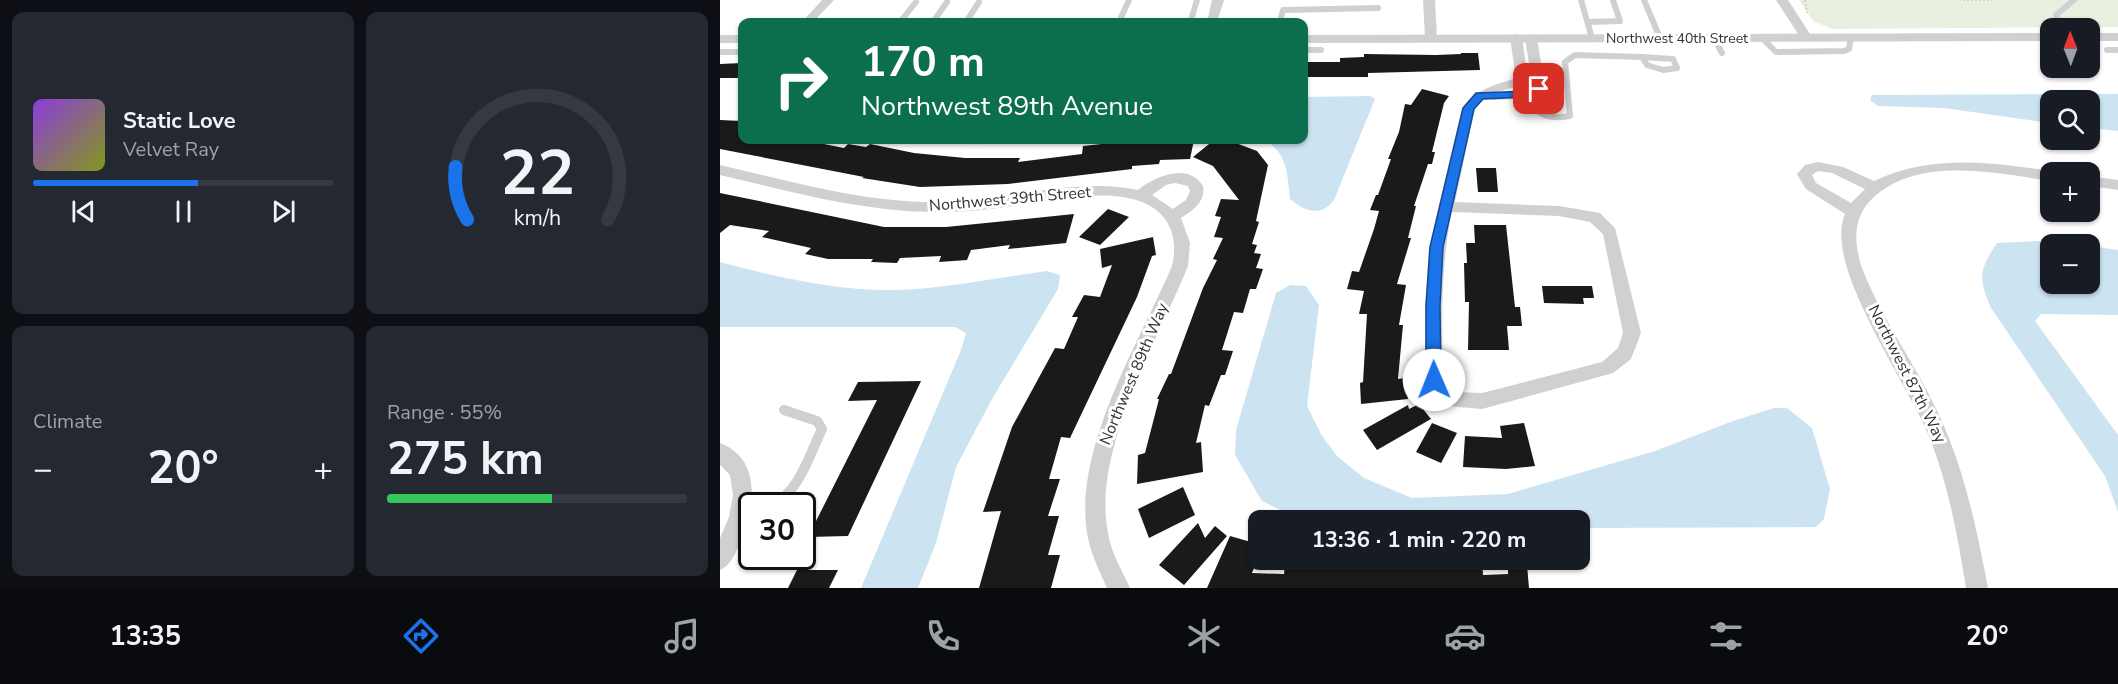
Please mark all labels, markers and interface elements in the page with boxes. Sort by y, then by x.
north arrow [2040,18,2100,78]
map controls [2040,18,2100,294]
street label: Northwest 40th Street [1606,29,1748,48]
text: 170 m [861,34,985,91]
icon: right [762,42,840,120]
pin [1513,63,1564,114]
icon: arrive [1522,72,1555,105]
text: Northwest 89th Avenue [861,88,1153,125]
button: search [2040,90,2100,150]
text: Static Love [123,106,236,136]
text: 22 [500,131,574,216]
text: Velvet Ray [123,136,219,163]
button: + [2040,162,2100,222]
street label: Northwest 39th Street [928,181,1092,217]
icon: previous [67,195,100,228]
icon: pause [167,195,200,228]
icon: next [267,195,300,228]
text: km/h [513,204,561,234]
button: − [2040,234,2100,294]
street label: Northwest 89th Way [1094,299,1174,448]
street label: Northwest 87th Way [1863,301,1952,447]
position arrow [1402,348,1466,412]
text: Range · 55% [387,399,502,426]
text: Climate [33,408,102,435]
text: 275 km [387,429,544,490]
text: 20° [147,438,219,499]
text: − [33,447,53,492]
text: + [313,447,333,492]
speed limit sign: 30 [738,492,816,570]
text: 13:36 · 1 min · 220 m [1312,525,1526,555]
icon: directions [400,615,442,657]
icon: music [661,615,703,657]
icon: phone [922,615,964,657]
icon: climate [1183,615,1225,657]
icon: car [1444,615,1486,657]
icon: filters [1705,615,1747,657]
text: 13:35 [109,618,181,655]
text: 20° [1966,618,2008,655]

